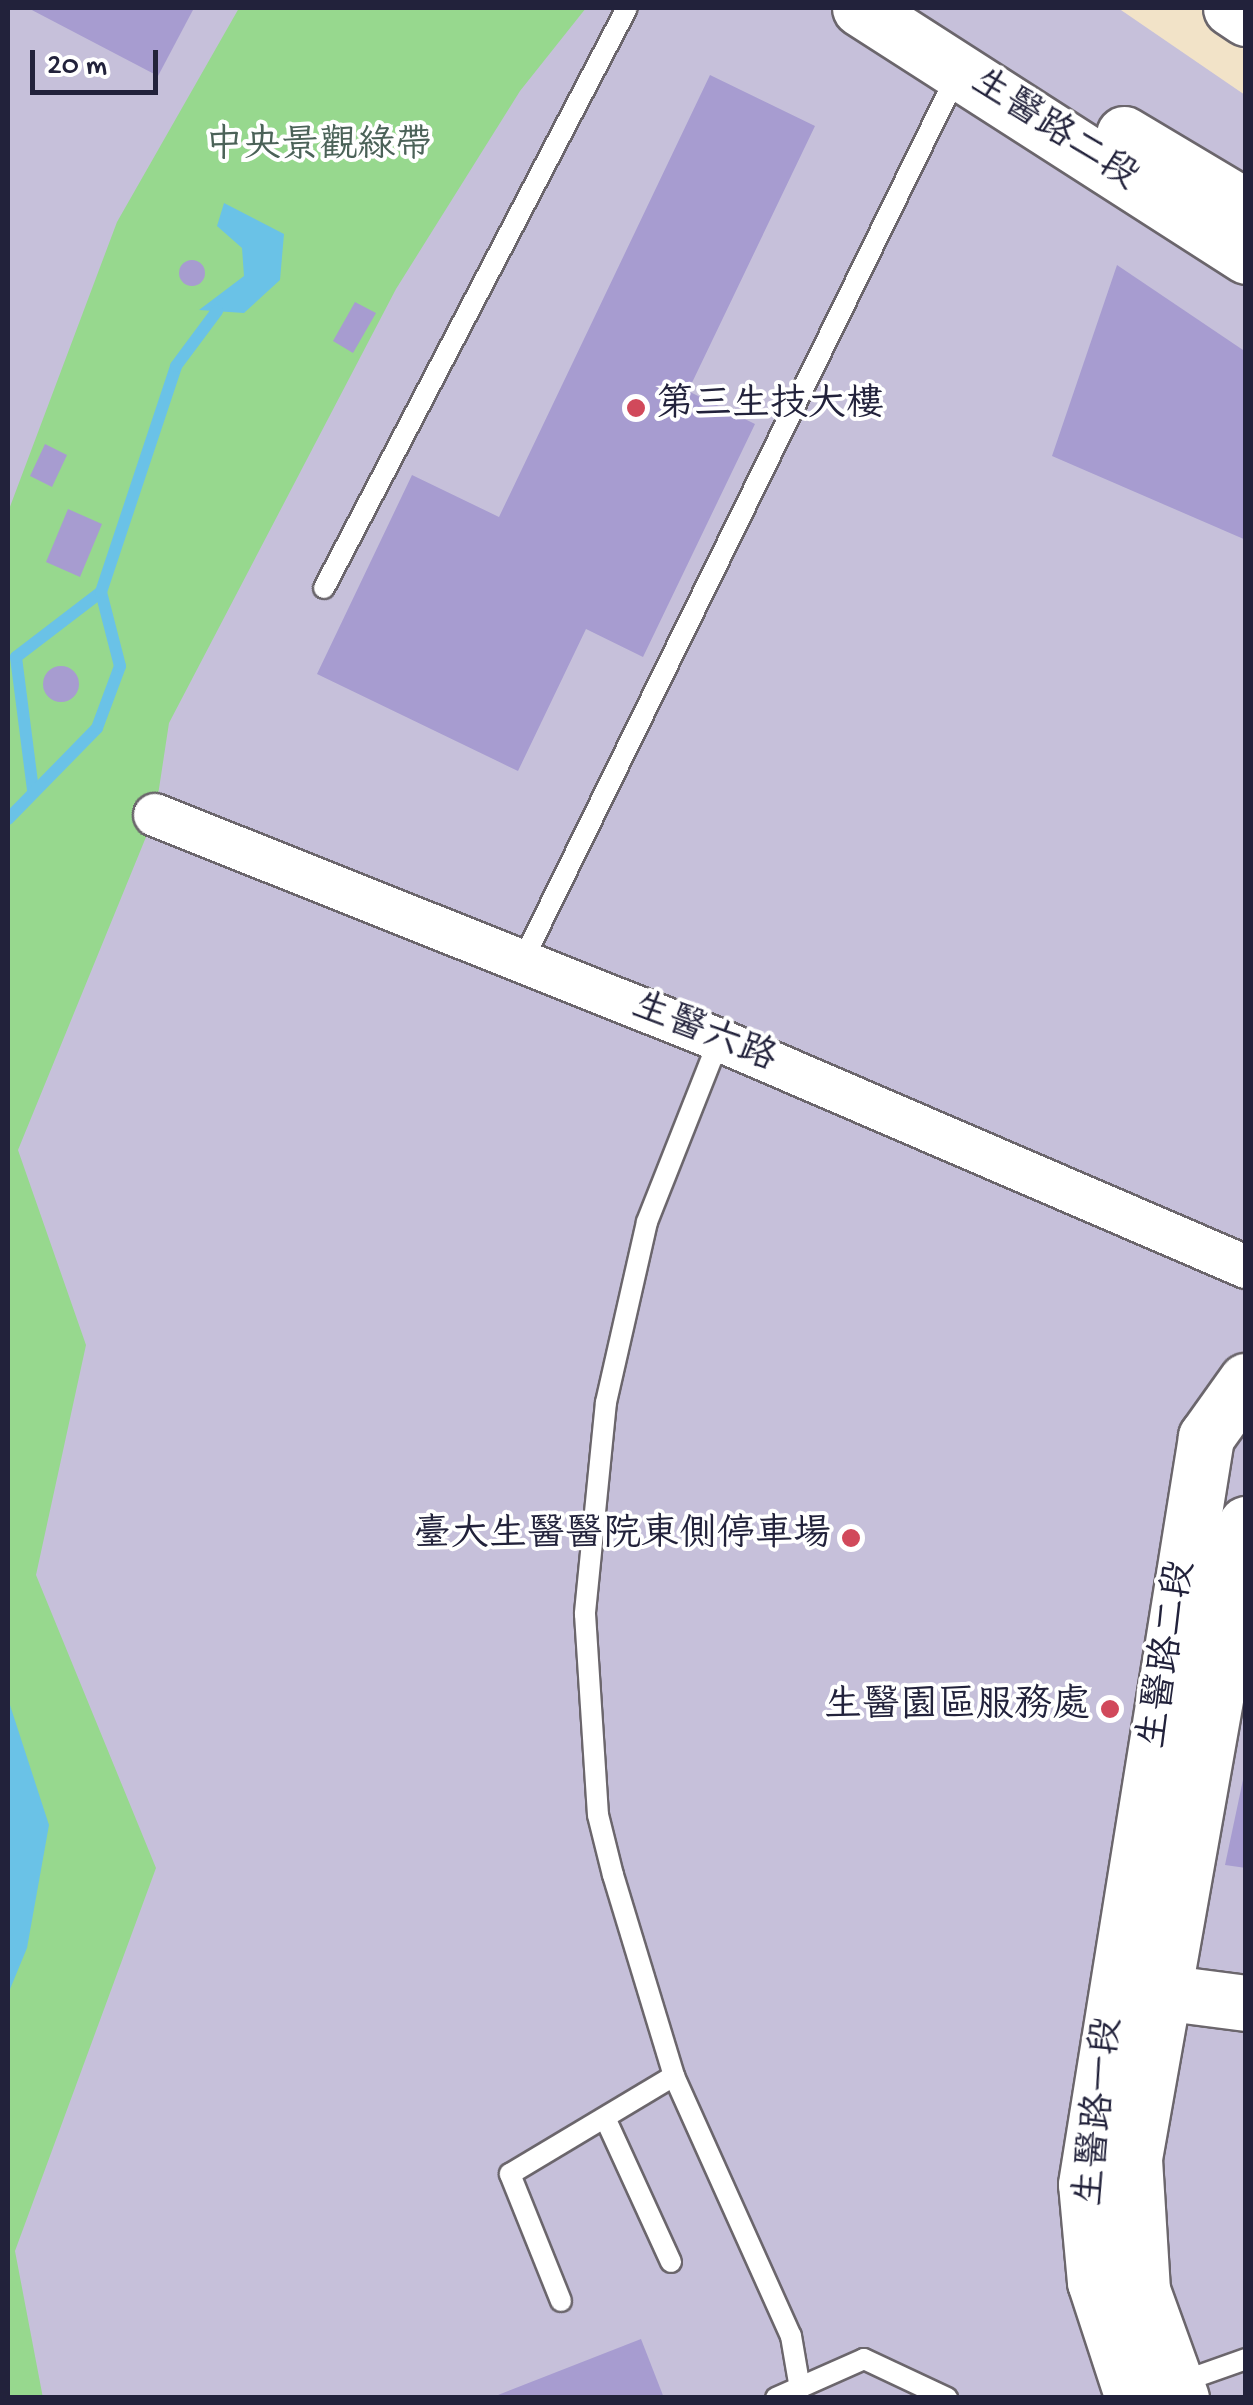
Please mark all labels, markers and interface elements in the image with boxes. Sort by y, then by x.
scale bar [35,30,162,92]
text: 20 m [47,50,107,85]
street label: 生醫路二段 [961,61,1145,203]
park label: 中央景觀綠帶 [205,126,433,172]
place label: 第三生技大樓 [656,385,884,431]
marker: 第三生技大樓 [625,397,647,419]
street label: 生醫六路 [624,985,782,1085]
place label: 臺大生醫醫院東側停車場 [413,1515,831,1561]
marker: 臺大生醫醫院東側停車場 [840,1527,862,1549]
street label: 生醫路二段 [1133,1558,1207,1752]
place label: 生醫園區服務處 [824,1686,1090,1732]
marker: 生醫園區服務處 [1099,1698,1121,1720]
street label: 生醫路一段 [1069,2015,1135,2209]

